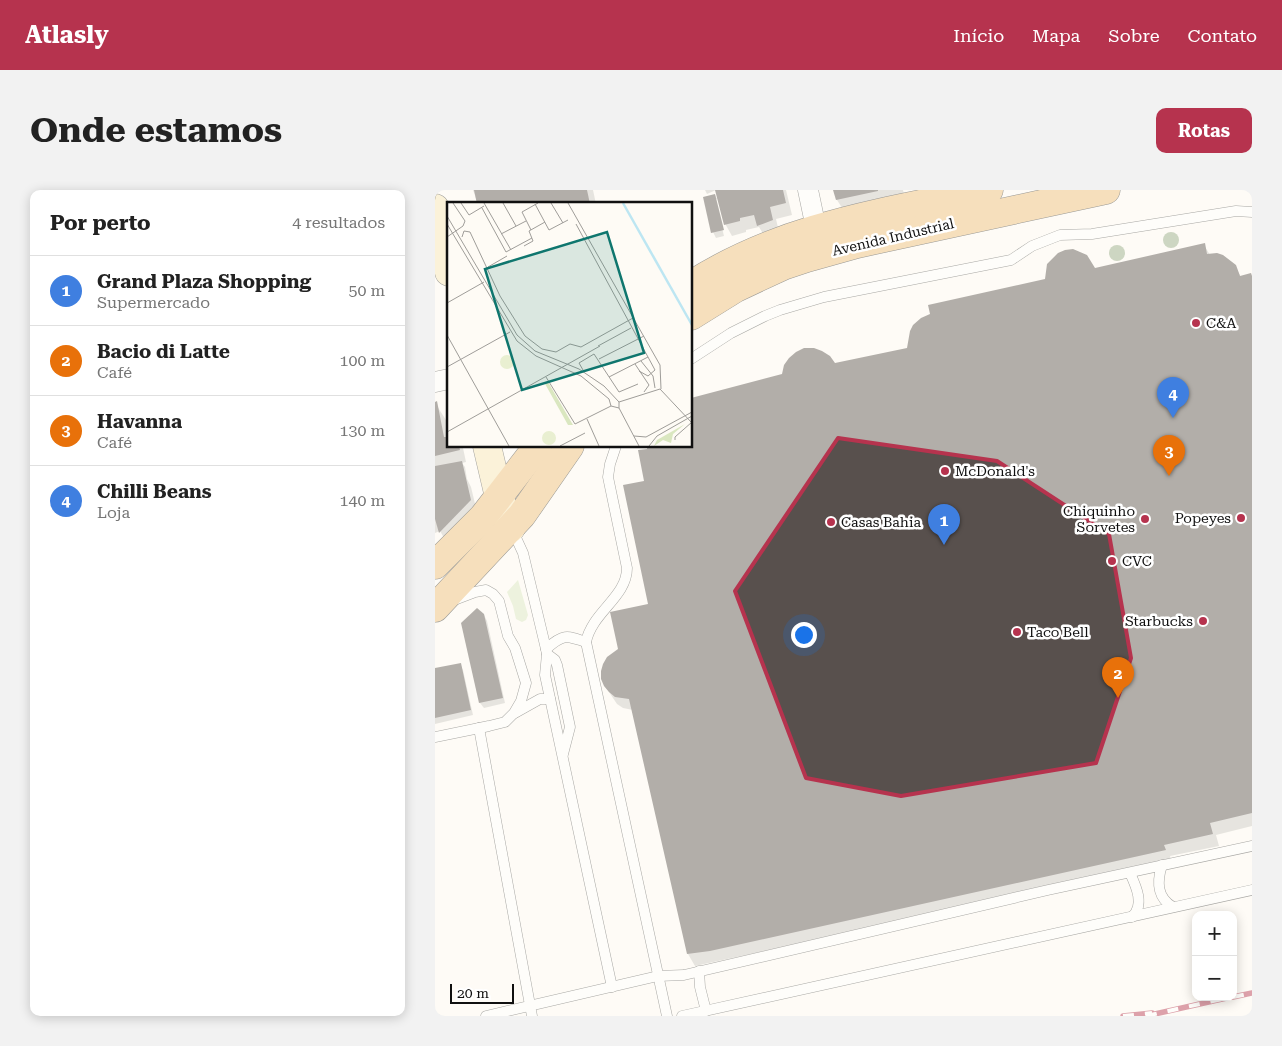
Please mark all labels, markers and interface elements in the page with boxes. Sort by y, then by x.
text: Atlasly [25,21,109,49]
text: Início [953,25,1004,46]
text: Mapa [1032,25,1080,46]
text: Sobre [1108,25,1160,46]
text: Contato [1188,25,1257,46]
button: Rotas [1156,108,1252,153]
text: Onde estamos [30,110,282,151]
inset map [447,202,693,448]
text: Por perto [50,211,151,235]
text: 4 resultados [292,213,385,232]
street label: Avenida Industrial [831,215,956,259]
text: Grand Plaza Shopping [97,270,311,293]
text: 1 [62,281,70,300]
text: 50 m [348,281,385,300]
text: Supermercado [97,293,210,312]
place label: C&A [1206,315,1237,331]
marker: C&A [1190,317,1202,329]
text: Bacio di Latte [97,340,230,363]
text: 2 [62,351,70,370]
text: 100 m [339,351,385,370]
text: Café [97,363,132,382]
pin: 4 [1157,377,1189,418]
text: Havanna [97,410,182,433]
text: 3 [62,421,70,440]
text: 130 m [339,421,385,440]
text: Café [97,433,132,452]
pin: 3 [1153,435,1185,476]
place label: McDonald's [955,463,1035,479]
marker: McDonald's [939,465,951,477]
text: Chilli Beans [97,480,212,503]
text: 4 [62,491,70,510]
text: 140 m [339,491,385,510]
text: Loja [97,503,130,522]
place label: Chiquinho Sorvetes [1063,503,1135,535]
pin: 1 [928,504,960,545]
place label: Popeyes [1175,510,1231,526]
marker: Popeyes [1235,512,1247,524]
marker: Chiquinho Sorvetes [1139,513,1151,525]
place label: Casas Bahia [841,514,921,530]
marker: Casas Bahia [825,516,837,528]
place label: CVC [1122,553,1152,569]
marker: CVC [1106,555,1118,567]
place label: Starbucks [1125,613,1193,629]
marker: Starbucks [1197,615,1209,627]
your location [791,622,817,648]
place label: Taco Bell [1027,624,1089,640]
marker: Taco Bell [1011,626,1023,638]
pin: 2 [1102,657,1134,698]
map controls [1192,911,1237,1001]
button: + [1192,911,1237,956]
button: − [1192,956,1237,1001]
scale bar [450,981,514,1004]
text: 20 m [457,985,489,1001]

